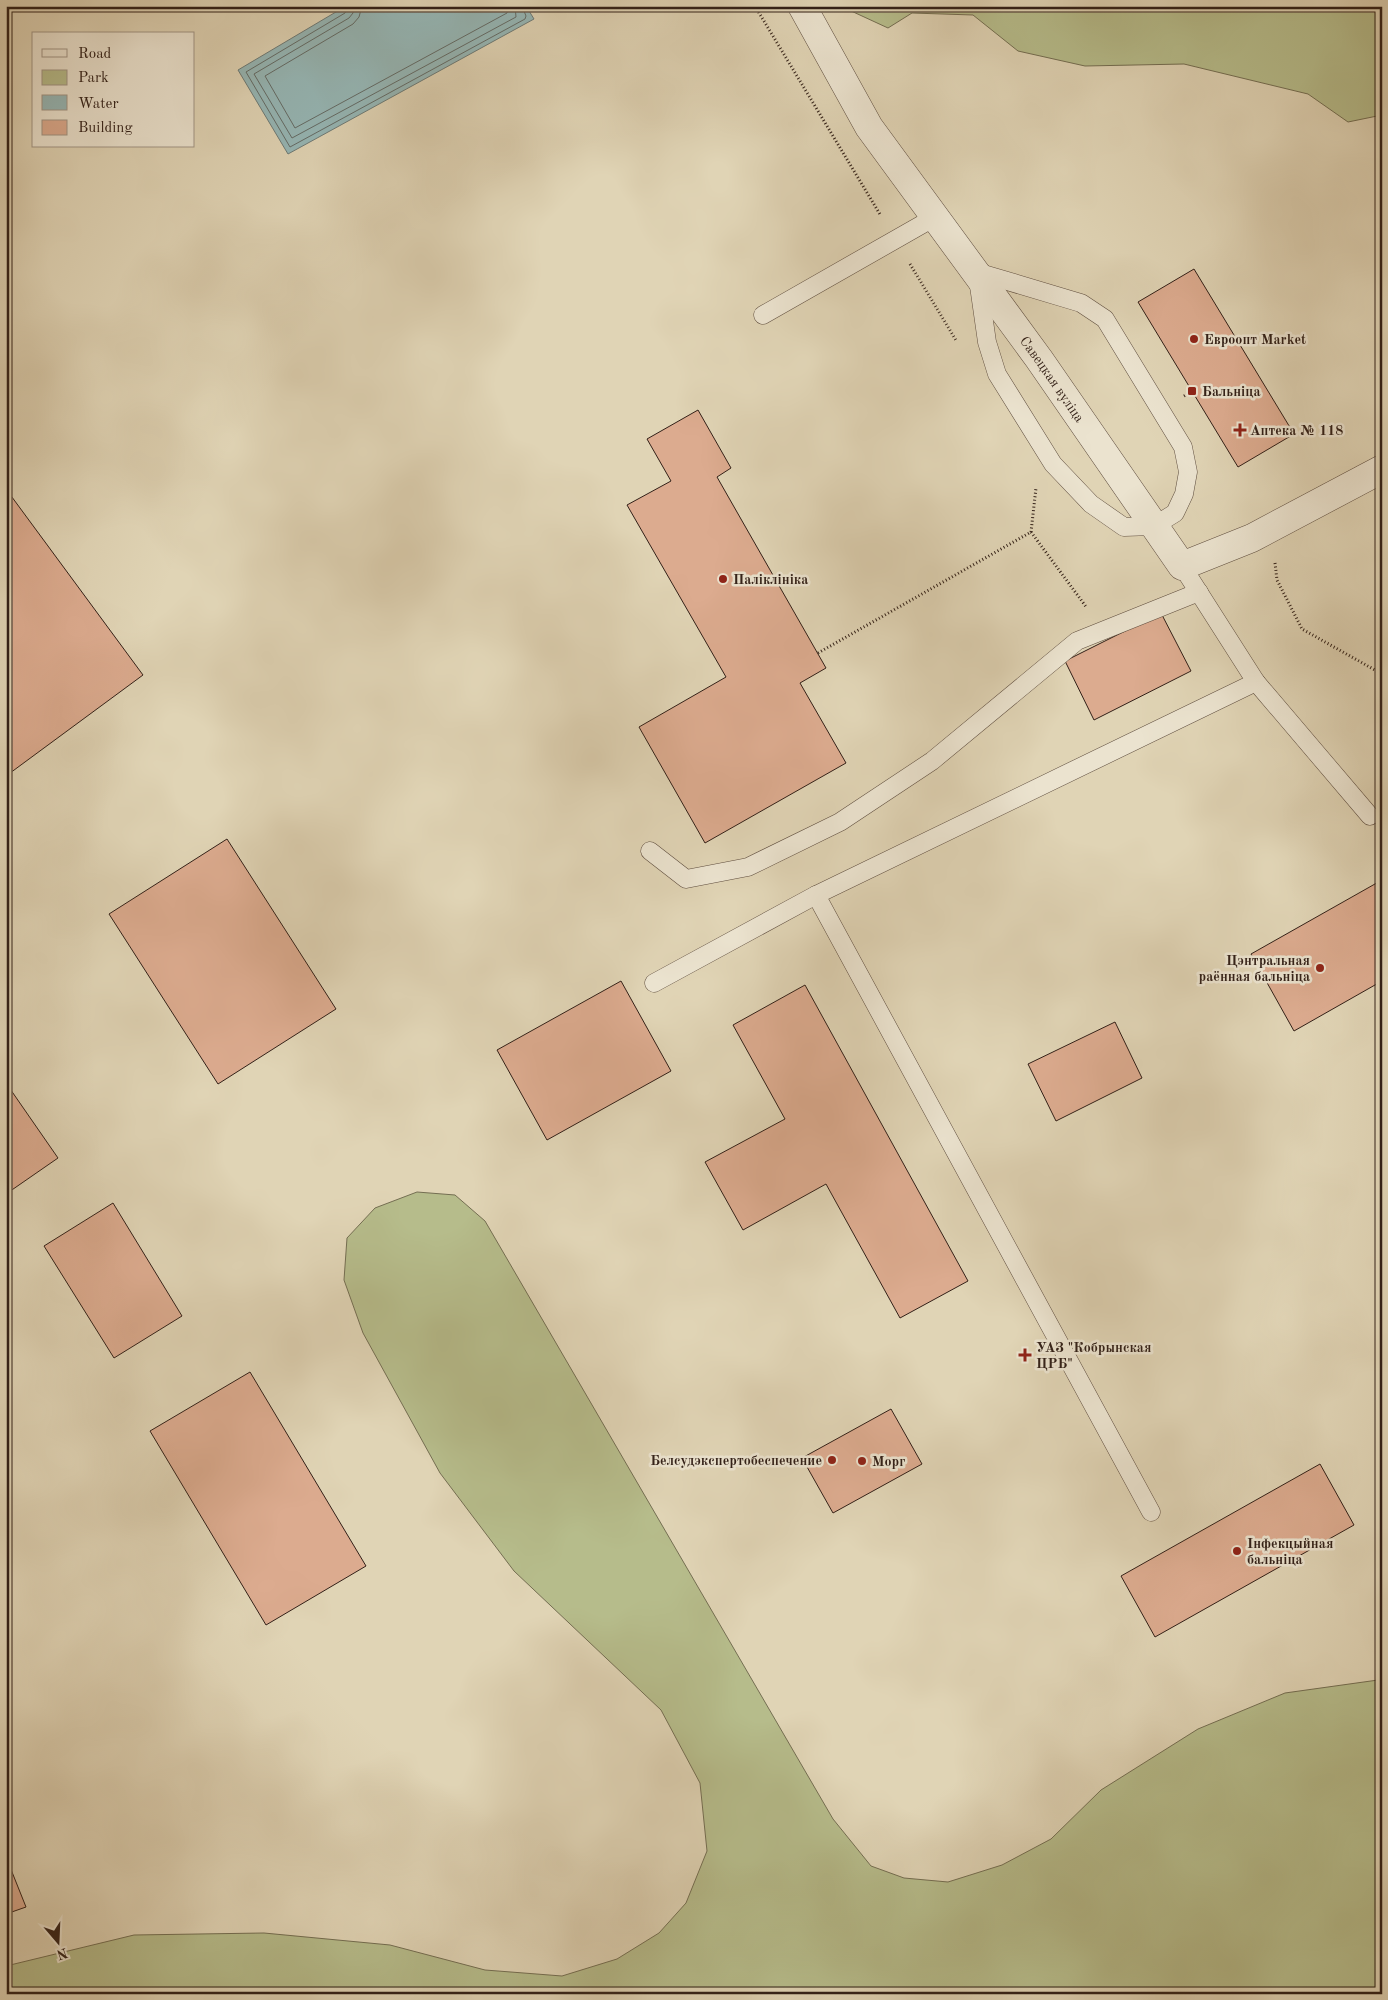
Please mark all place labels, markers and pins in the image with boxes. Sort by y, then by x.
marker: Евроопт Market [1188,333,1200,345]
place label: Евроопт Market [1204,333,1306,347]
marker: Бальніца [1186,385,1198,397]
place label: Бальніца [1202,385,1261,399]
marker: Аптека № 118 [1234,424,1246,436]
place label: Аптека № 118 [1250,424,1344,438]
marker: Паліклініка [717,573,729,585]
place label: Паліклініка [733,573,808,587]
place label: Цэнтральная раённая бальніца [1199,954,1310,984]
marker: Цэнтральная раённая бальніца [1314,962,1326,974]
place label: УАЗ "Кобрынская ЦРБ" [1036,1341,1151,1371]
marker: УАЗ "Кобрынская ЦРБ" [1018,1348,1032,1362]
place label: Белсудэкспертобеспечение [650,1454,822,1468]
marker: Белсудэкспертобеспечение [826,1454,838,1466]
marker: Морг [856,1455,868,1467]
place label: Морг [872,1455,905,1469]
place label: Інфекцыйная бальніца [1247,1537,1333,1567]
marker: Інфекцыйная бальніца [1231,1545,1243,1557]

